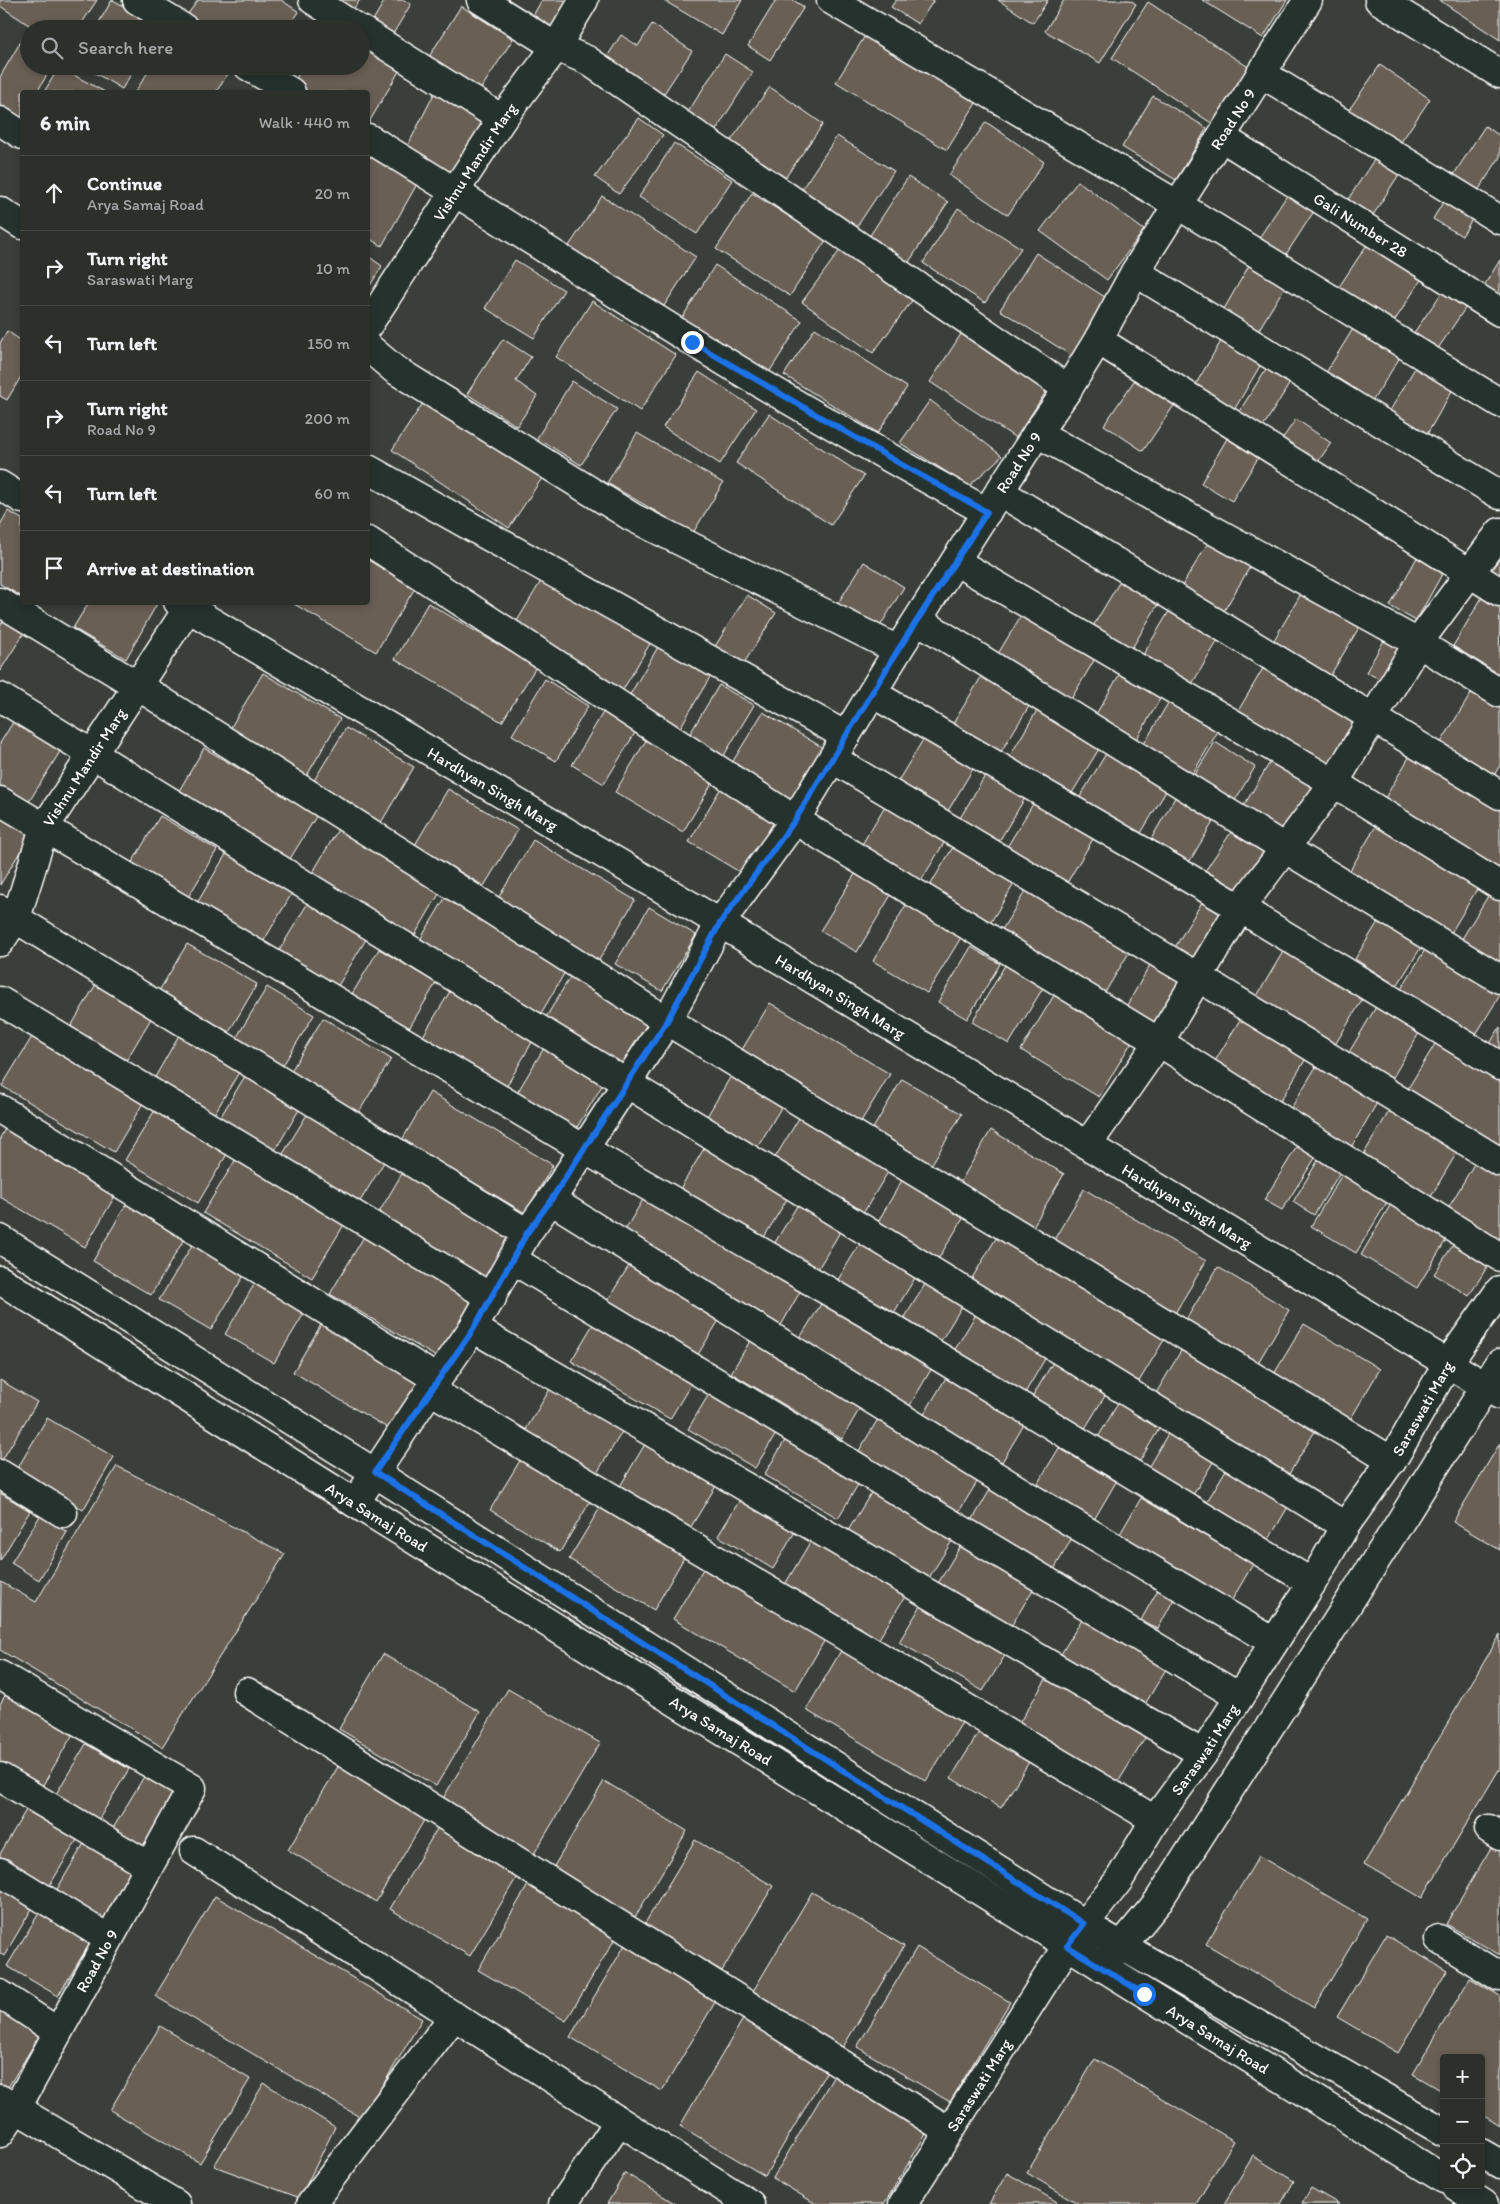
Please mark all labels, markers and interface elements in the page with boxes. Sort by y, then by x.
search box [20,20,370,75]
icon: search [38,34,66,62]
text: Search here [78,36,173,59]
street label: Road No 9 [1206,85,1259,153]
street label: Vishnu Mandir Marg [429,98,521,224]
text: 6 min [40,110,90,135]
text: Walk · 440 m [259,113,350,132]
text: Continue [87,172,162,195]
icon: ahead [40,179,68,207]
text: 20 m [315,184,350,203]
street label: Gali Number 28 [1310,188,1412,261]
text: Arya Samaj Road [87,195,204,214]
text: Turn right [87,247,168,270]
icon: right [40,254,68,282]
text: 10 m [316,259,350,278]
text: Saraswati Marg [87,270,193,289]
icon: left [40,329,68,357]
route end [681,331,704,354]
text: Turn left [87,332,157,355]
text: 150 m [307,334,350,353]
text: Turn right [87,397,168,420]
icon: right [40,404,68,432]
text: 200 m [305,409,350,428]
text: Road No 9 [87,420,156,439]
street label: Road No 9 [992,428,1045,496]
icon: left [40,479,68,507]
text: Turn left [87,482,157,505]
text: 60 m [315,484,350,503]
icon: arrive [40,554,68,582]
text: Arrive at destination [87,557,254,580]
street label: Vishnu Mandir Marg [38,703,130,830]
street label: Hardhyan Singh Marg [424,743,562,835]
street label: Hardhyan Singh Marg [772,949,910,1043]
street label: Hardhyan Singh Marg [1119,1159,1256,1253]
street label: Saraswati Marg [1388,1357,1457,1459]
street label: Arya Samaj Road [322,1478,432,1556]
street label: Arya Samaj Road [666,1691,776,1769]
street label: Saraswati Marg [1167,1699,1243,1799]
street label: Road No 9 [72,1926,122,1996]
route start [1133,1983,1156,2006]
street label: Arya Samaj Road [1163,2000,1273,2078]
street label: Saraswati Marg [942,2034,1016,2135]
map controls [1440,2054,1485,2189]
button: + [1440,2054,1485,2099]
button: − [1440,2099,1485,2144]
button: locate [1440,2144,1485,2189]

